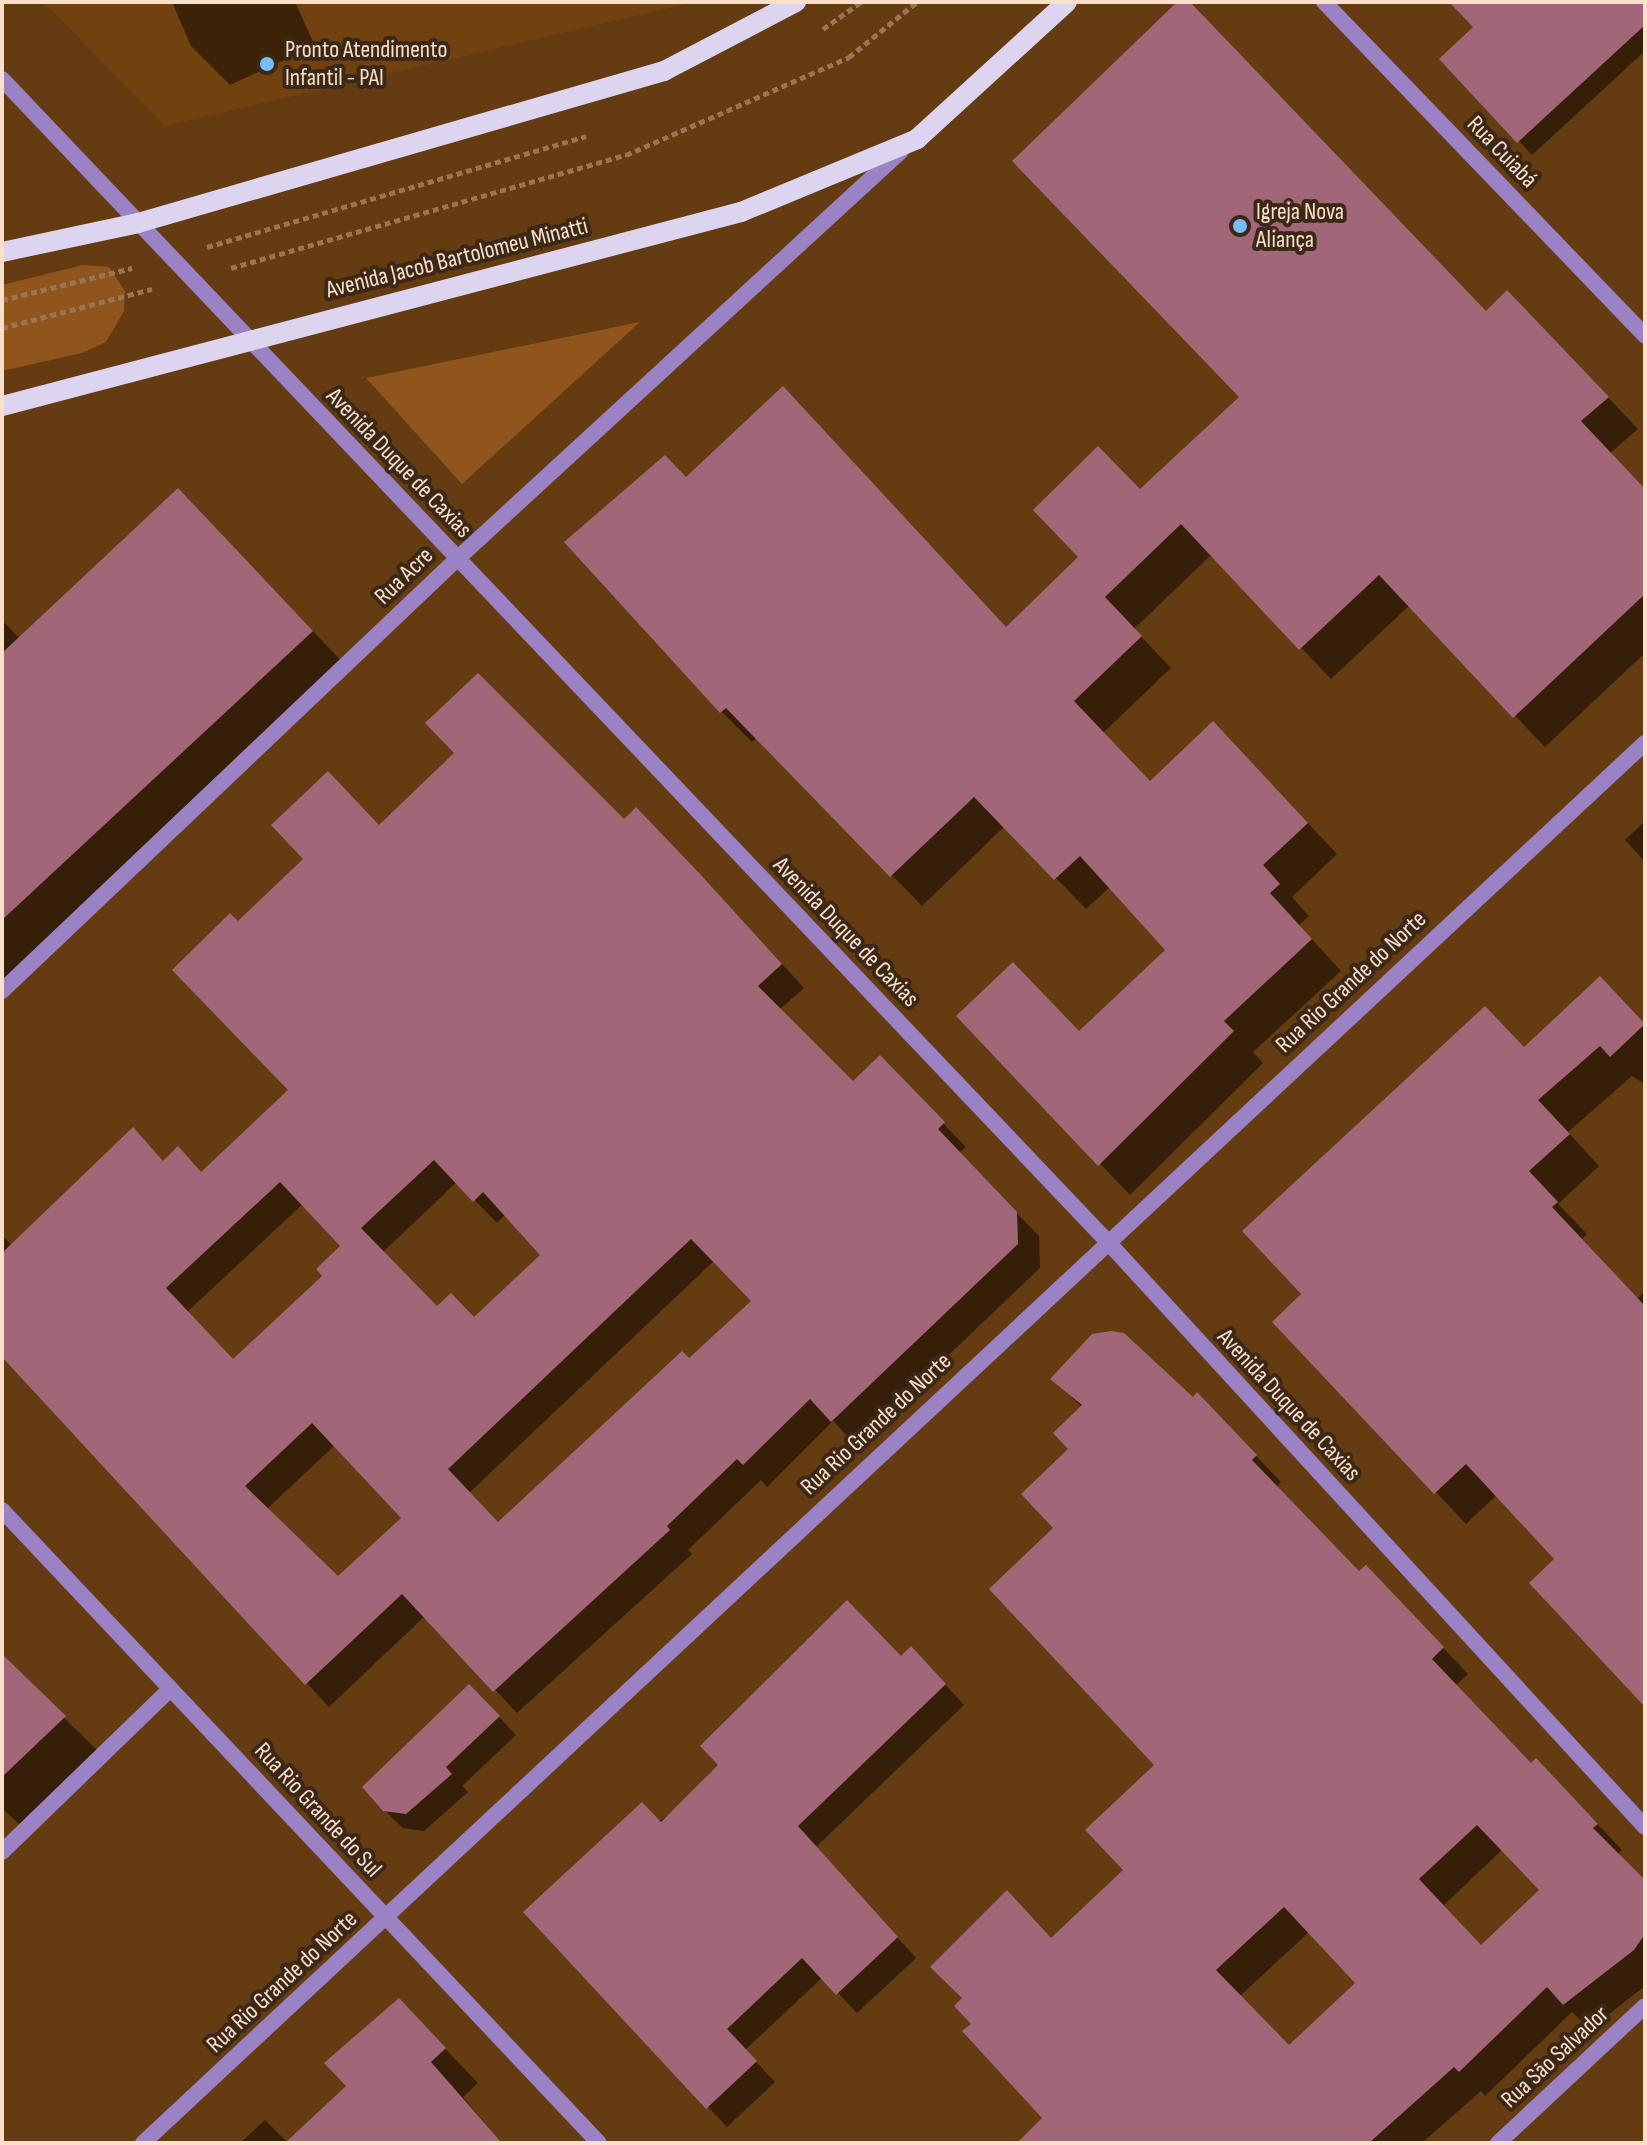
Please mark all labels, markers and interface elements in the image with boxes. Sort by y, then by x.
place label: Pronto Atendimento Infantil - PAI [285,36,447,92]
marker: Pronto Atendimento Infantil - PAI [256,53,278,75]
street label: Rua Cuiabá [1461,110,1543,194]
place label: Igreja Nova Aliança [1256,198,1344,254]
street label: Avenida Jacob Bartolomeu Minatti [323,212,591,304]
marker: Igreja Nova Aliança [1231,217,1249,235]
street label: Avenida Duque de Caxias [320,382,478,544]
street label: Rua Acre [369,541,439,611]
street label: Avenida Duque de Caxias [767,851,925,1013]
street label: Rua Rio Grande do Norte [1270,905,1432,1059]
street label: Avenida Duque de Caxias [1211,1323,1367,1487]
street label: Rua Rio Grande do Norte [795,1347,957,1501]
street label: Rua Rio Grande do Sul [248,1737,388,1883]
street label: Rua Rio Grande do Norte [201,1905,363,2059]
street label: Rua São Salvador [1495,2000,1615,2114]

